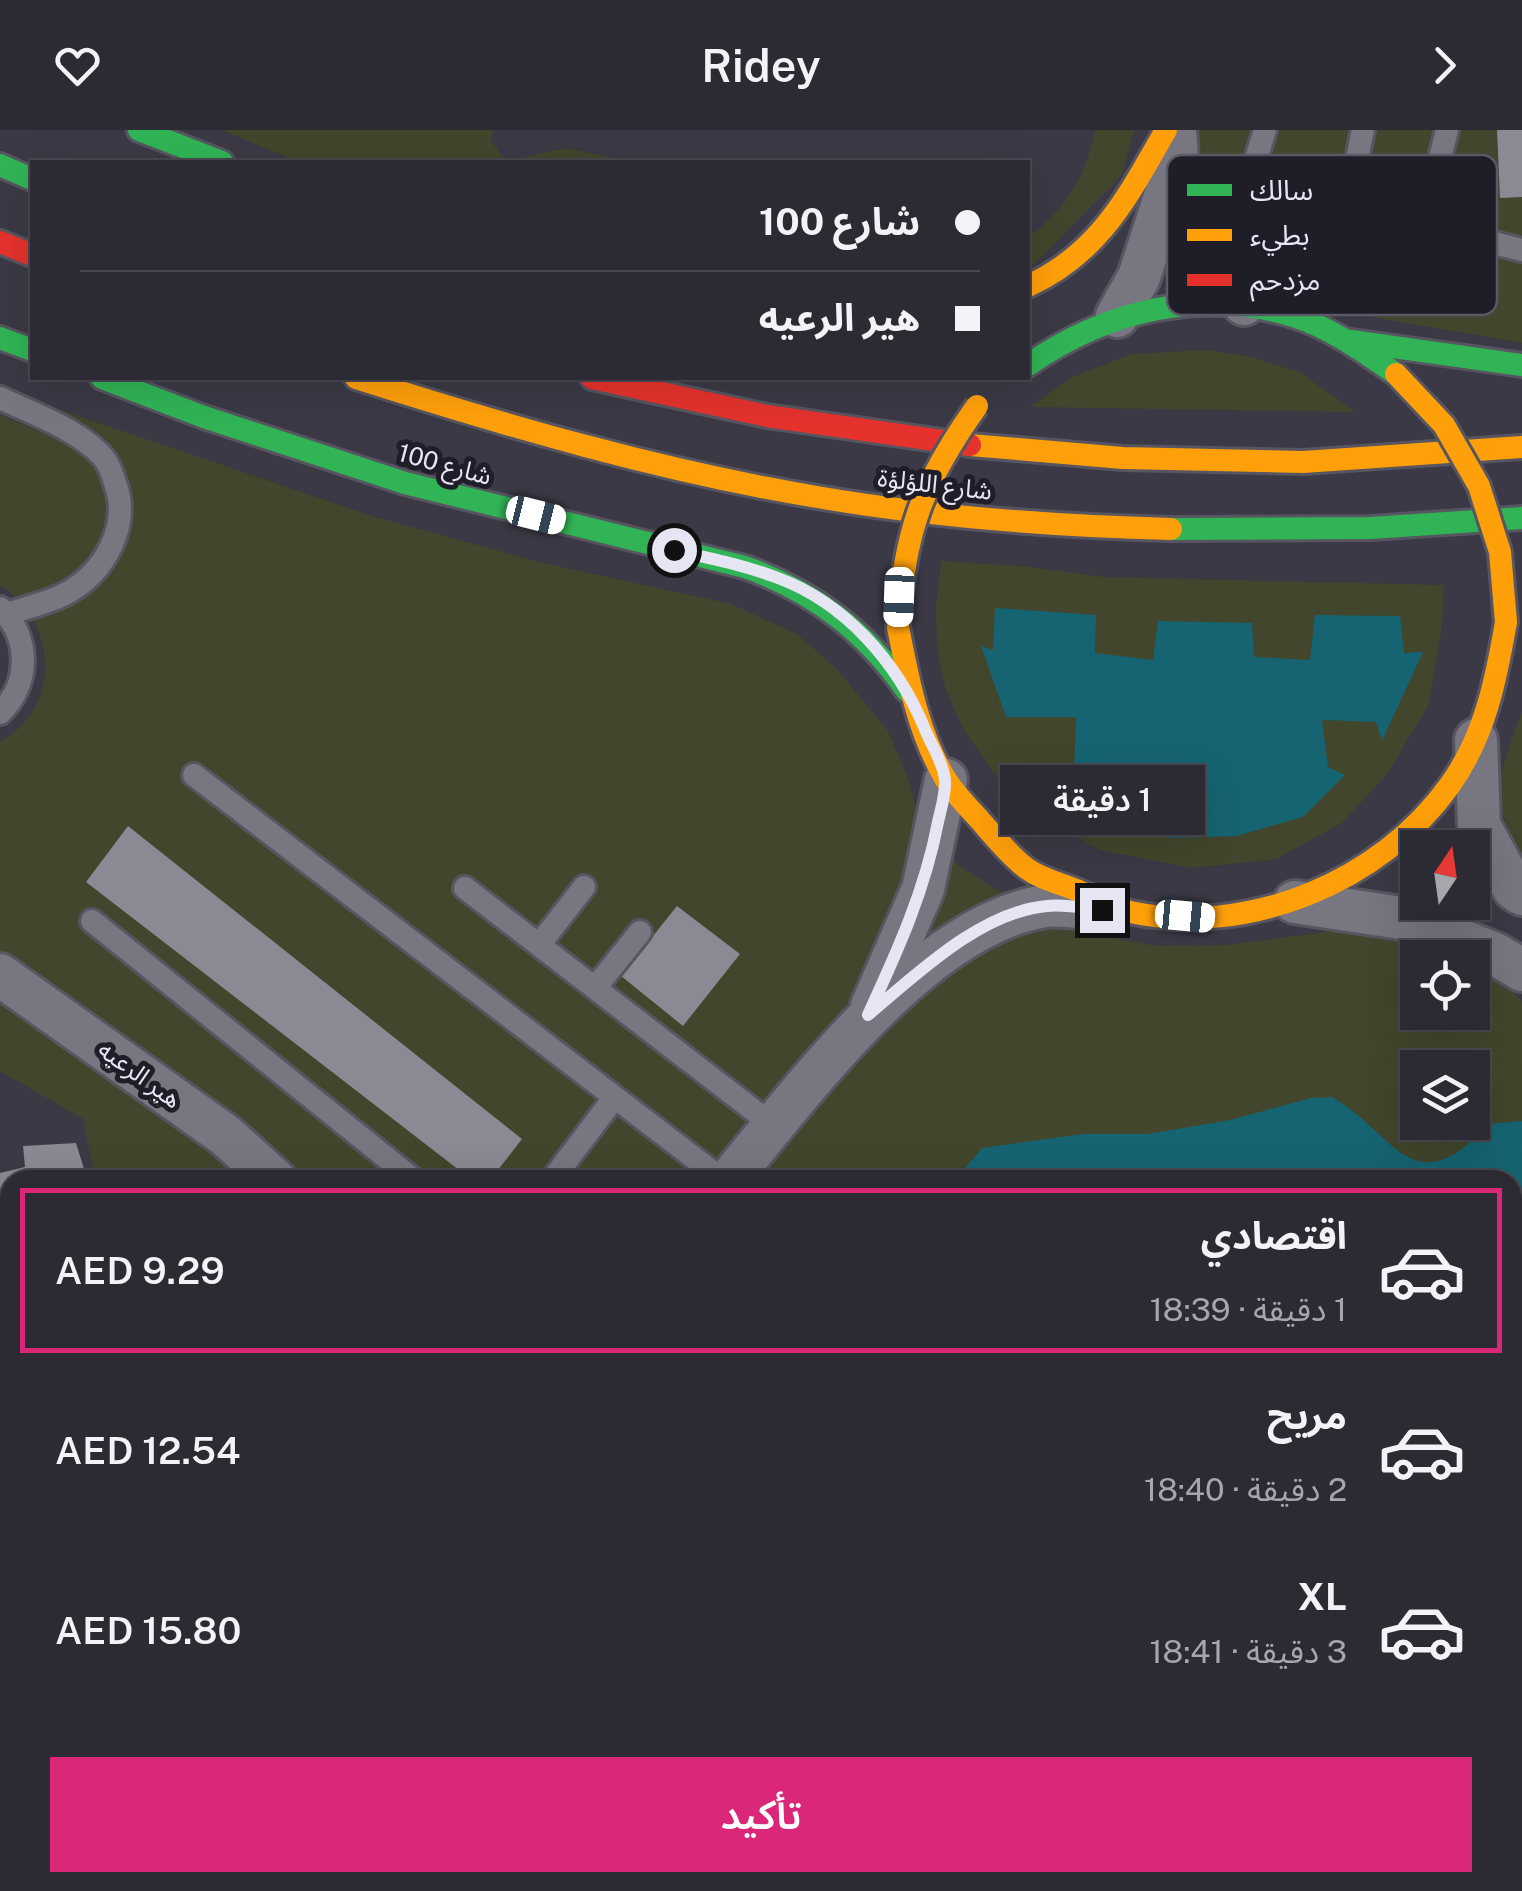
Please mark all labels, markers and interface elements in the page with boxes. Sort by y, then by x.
icon: heart [50,38,105,93]
icon: forward [1417,38,1472,93]
text: Ridey [701,39,821,92]
legend [1167,155,1497,315]
text: سالك [1250,173,1313,206]
text: شارع 100 [759,199,920,244]
text: بطيء [1250,218,1310,256]
text: مزدحم [1250,263,1321,302]
text: هير الرعيه [759,295,920,340]
street label: شارع 100 [394,437,495,495]
street label: شارع اللؤلؤة [876,462,994,510]
car [503,493,569,537]
route start [652,528,697,573]
car [883,566,915,628]
callout: 1 دقيقة [1000,765,1204,835]
text: 1 دقيقة [1053,781,1152,818]
north arrow [1400,830,1490,920]
map controls [1400,830,1490,1140]
route end [1080,888,1125,933]
car [1154,898,1216,934]
button: locate [1400,940,1490,1030]
street label: هير الرعيه [93,1034,187,1114]
button: layers [1400,1050,1490,1140]
text: اقتصادي [1201,1213,1347,1258]
icon: car [1377,1226,1467,1316]
text: AED 9.29 [55,1248,225,1293]
text: 1 دقيقة · 18:39 [1150,1291,1347,1328]
text: مريح [1267,1393,1347,1438]
icon: car [1377,1406,1467,1496]
text: AED 12.54 [55,1428,241,1473]
text: 2 دقيقة · 18:40 [1144,1471,1347,1508]
text: XL [1298,1574,1347,1619]
icon: car [1377,1586,1467,1676]
text: AED 15.80 [55,1608,241,1653]
text: 3 دقيقة · 18:41 [1150,1633,1347,1670]
button: تأكيد [50,1757,1472,1872]

